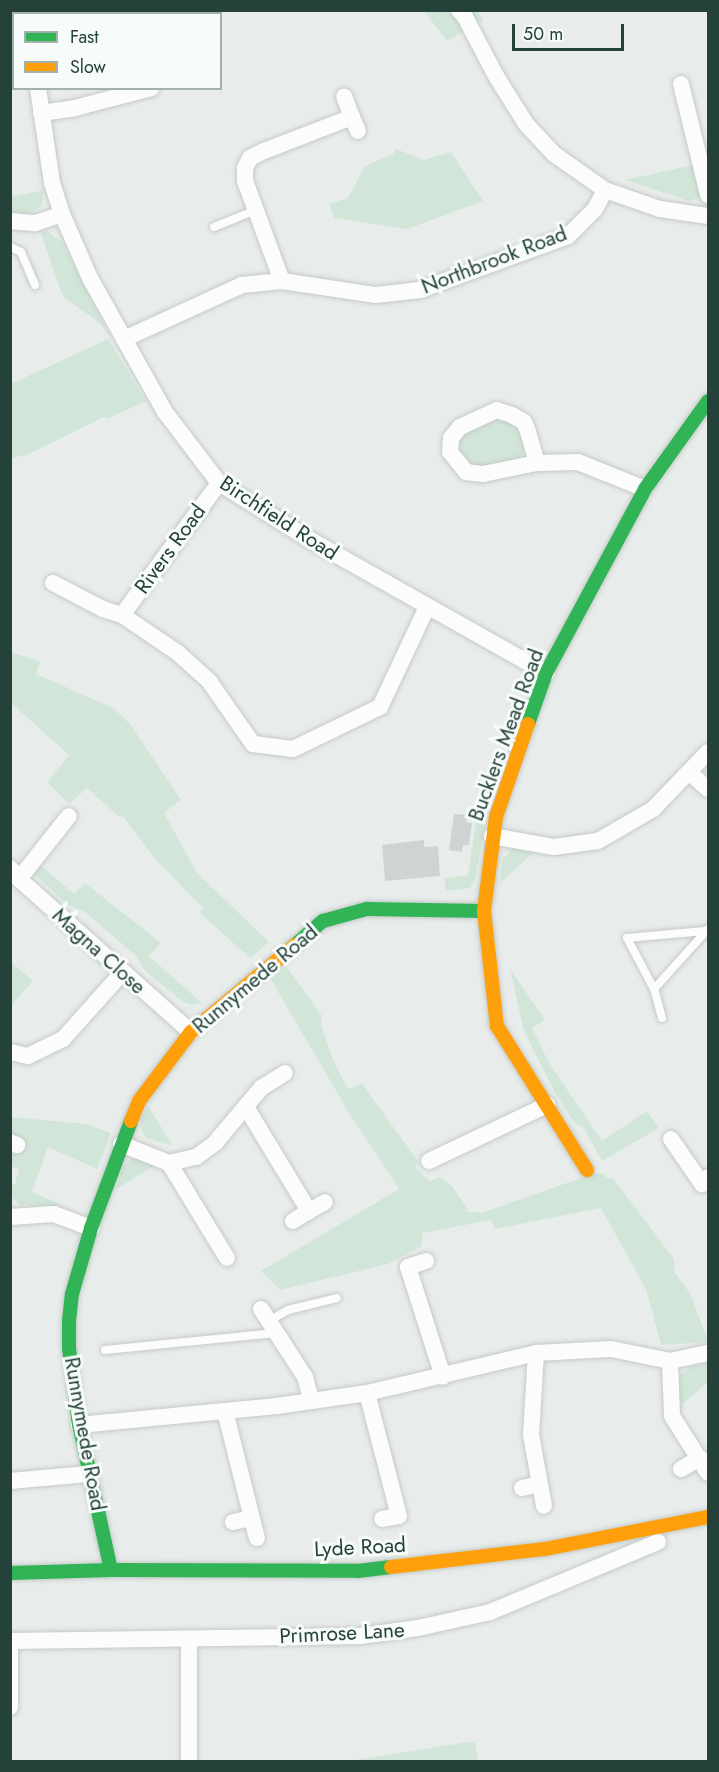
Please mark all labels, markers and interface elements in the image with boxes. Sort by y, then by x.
legend [12,12,222,90]
scale bar [515,12,628,50]
text: 50 m [523,21,563,47]
text: Fast [70,24,99,50]
text: Slow [70,54,106,80]
street label: Northbrook Road [418,221,570,299]
street label: Birchfield Road [215,470,343,566]
street label: Rivers Road [129,499,211,599]
street label: Bucklers Mead Road [463,646,549,824]
street label: Magna Close [47,903,151,999]
street label: Runnymede Road [187,919,323,1039]
street label: Runnymede Road [59,1355,111,1513]
street label: Lyde Road [313,1532,407,1562]
street label: Primrose Lane [279,1617,405,1649]

